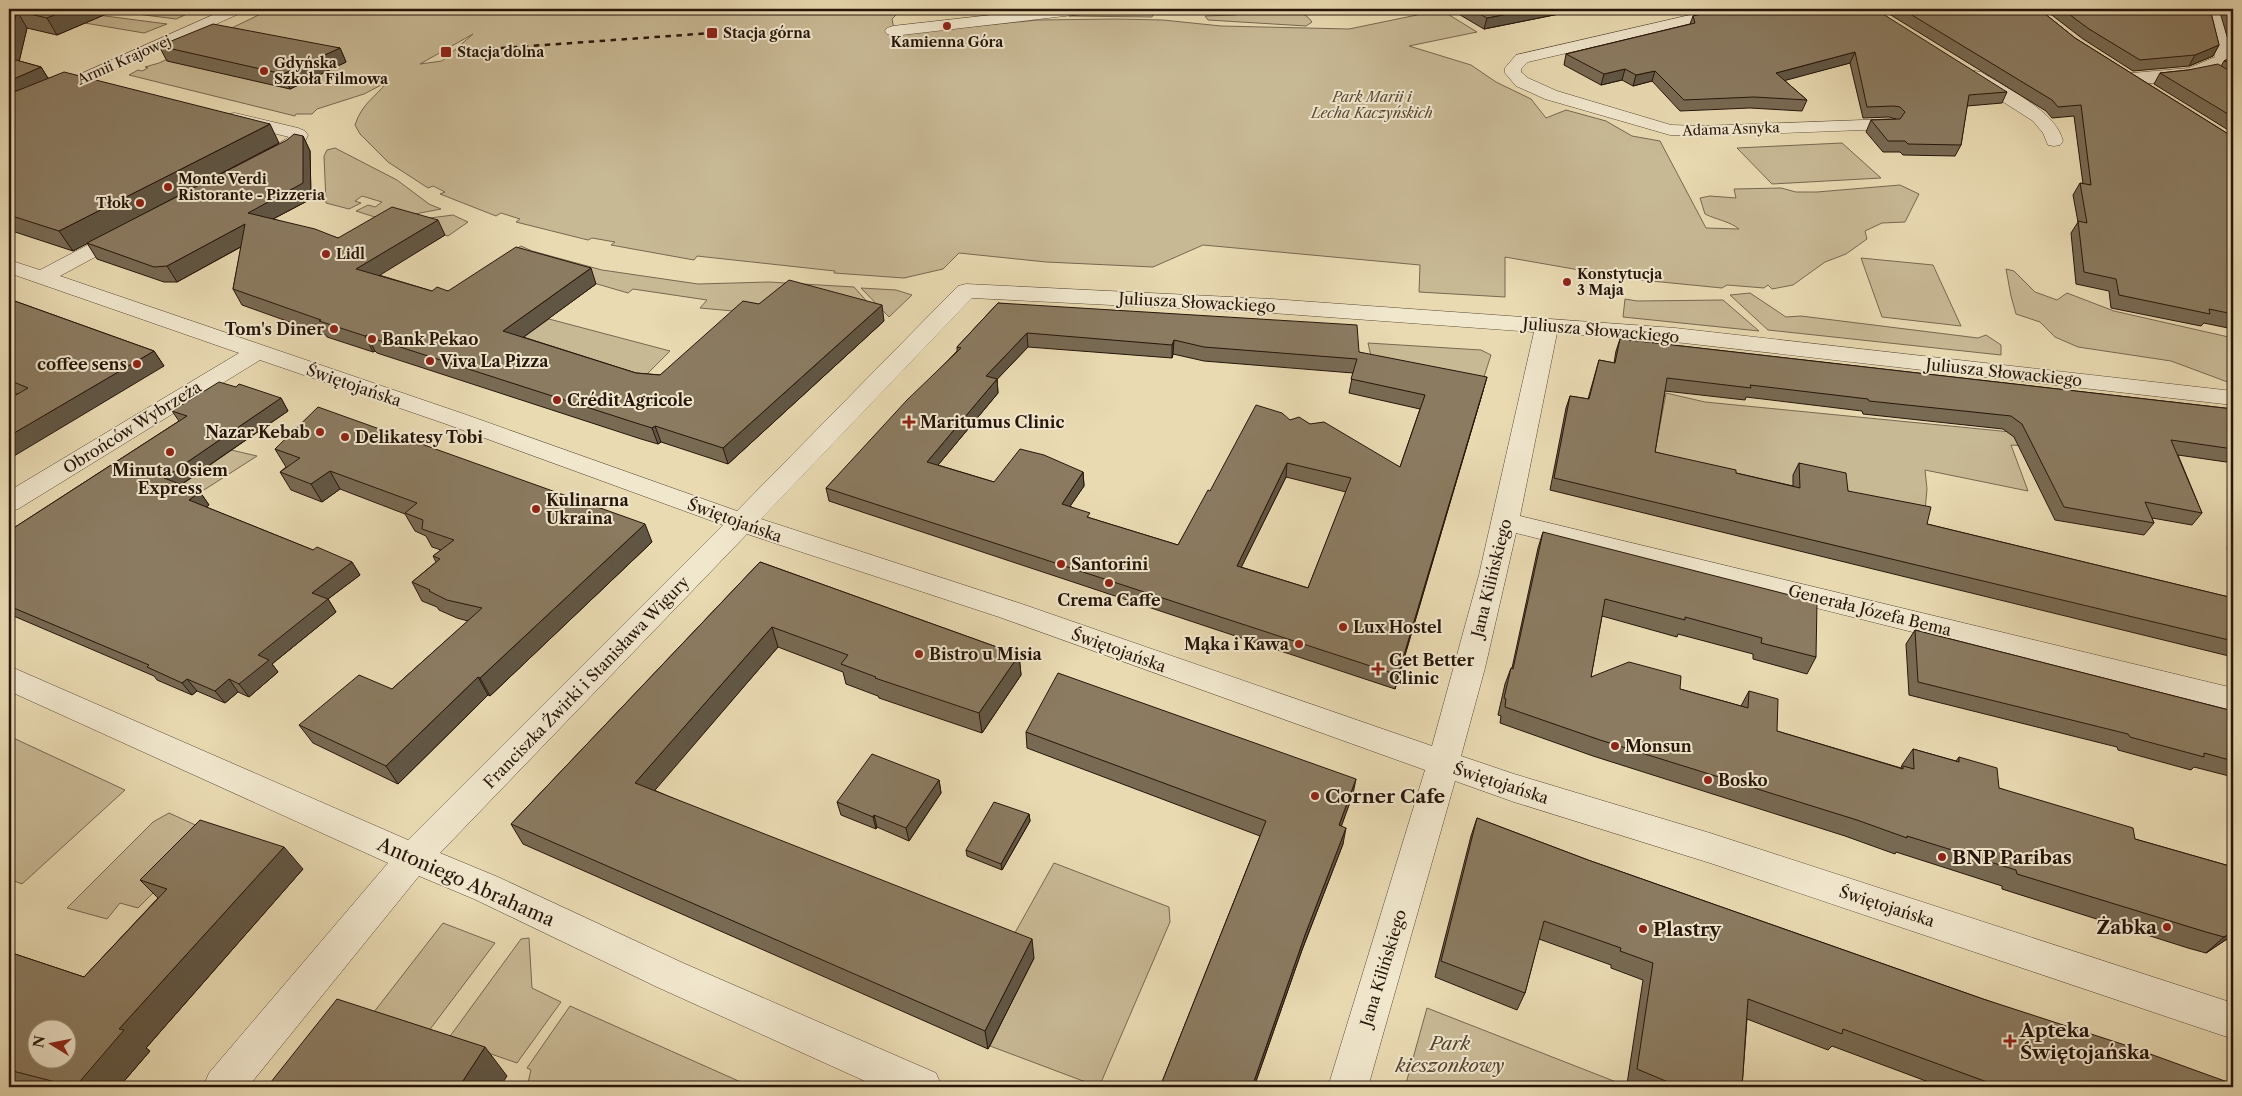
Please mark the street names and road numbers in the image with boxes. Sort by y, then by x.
street label: Armii Krajowej [73,31,174,89]
street label: Adama Asnyka [1681,118,1781,140]
street label: Juliusza Słowackiego [1115,288,1276,316]
street label: Juliusza Słowackiego [1519,313,1680,347]
street label: Juliusza Słowackiego [1922,354,2083,390]
street label: Świętojańska [304,359,405,411]
street label: Obrońców Wybrzeża [59,376,205,478]
street label: Świętojańska [685,494,786,547]
street label: Jana Kilińskiego [1466,516,1515,642]
street label: Franciszka Żwirki i Stanisława Wigury [479,571,694,792]
street label: Generała Józefa Bema [1786,580,1954,640]
street label: Świętojańska [1069,624,1170,677]
street label: Świętojańska [1451,758,1552,808]
street label: Antoniego Abrahama [373,832,558,931]
street label: Świętojańska [1837,881,1938,931]
street label: Jana Kilińskiego [1355,907,1410,1032]

